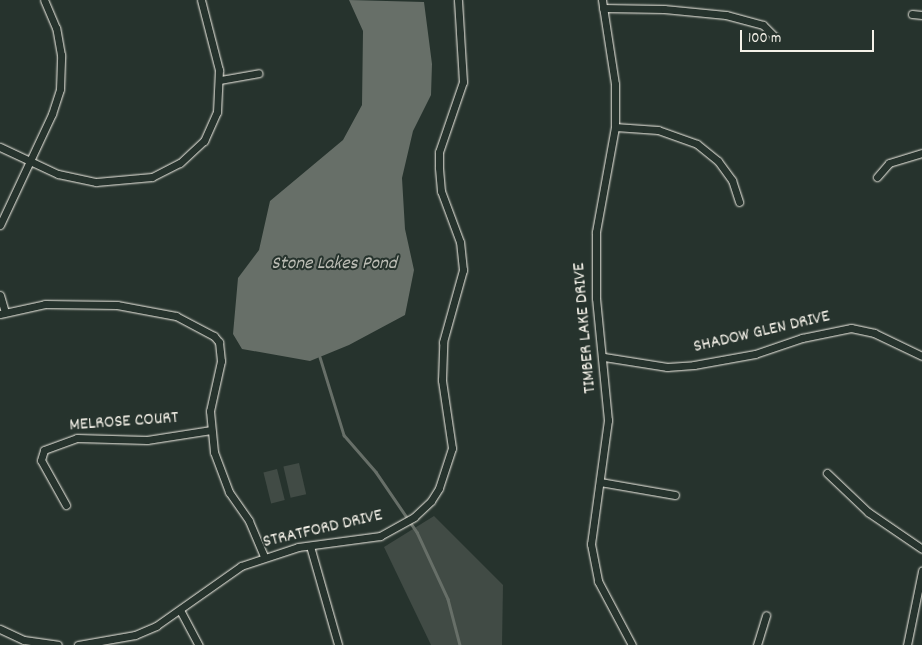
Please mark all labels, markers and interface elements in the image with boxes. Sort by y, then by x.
scale bar [742,20,876,52]
text: 100 m [748,28,781,50]
water label: Stone Lakes Pond [271,254,397,276]
street label: TIMBER LAKE DRIVE [570,262,602,394]
street label: SHADOW GLEN DRIVE [692,307,832,359]
street label: MELROSE COURT [69,408,179,438]
street label: STRATFORD DRIVE [261,506,385,554]

